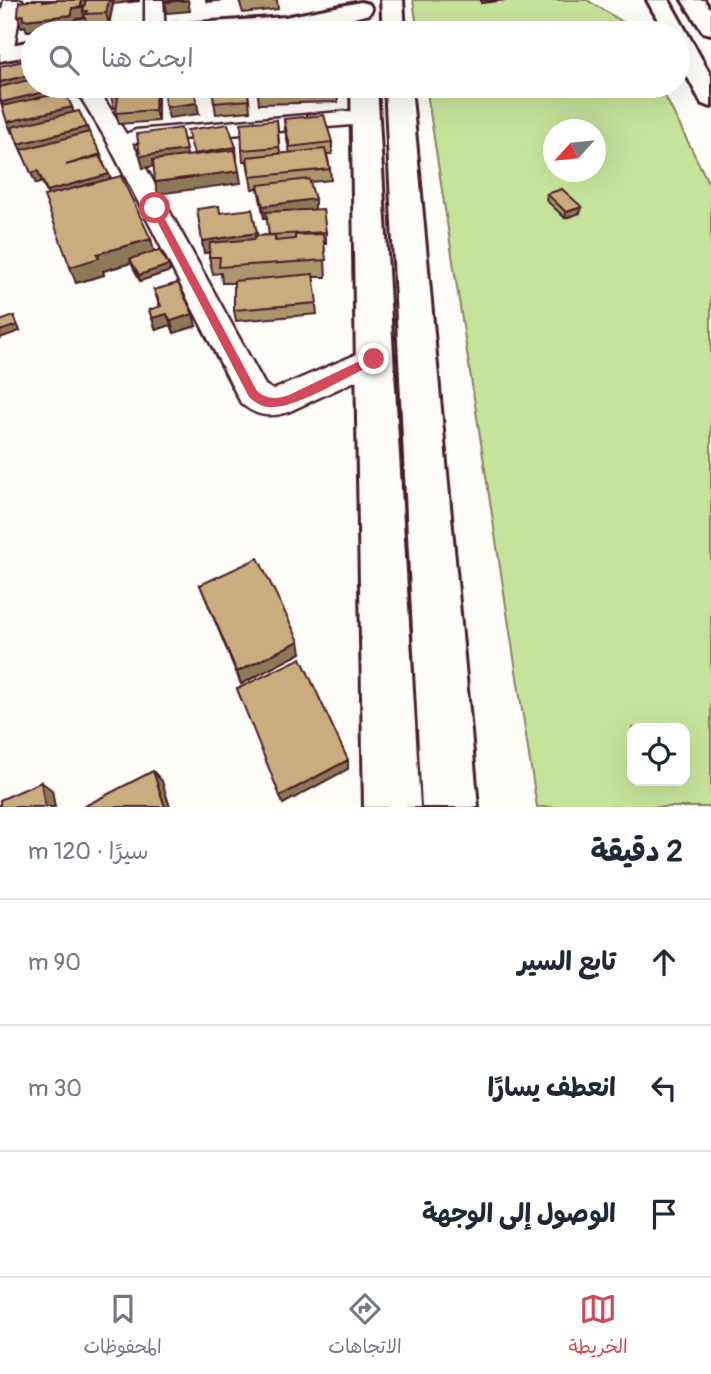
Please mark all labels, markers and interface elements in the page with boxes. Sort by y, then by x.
search box [21,21,690,98]
icon: search [45,41,83,79]
text: ابحث هنا [101,43,194,75]
north arrow [543,119,606,182]
route start [139,192,170,223]
route end [358,343,389,374]
map controls [627,723,690,786]
button: locate [627,723,690,786]
text: 2 دقيقة [591,833,683,870]
text: سيرًا · 120 m [28,837,148,866]
icon: ahead [645,943,683,981]
text: تابع السير [518,946,616,978]
text: 90 m [28,948,81,977]
icon: left [645,1069,683,1107]
text: انعطف يسارًا [487,1072,616,1104]
text: 30 m [28,1074,82,1103]
icon: arrive [645,1195,683,1233]
text: الوصول إلى الوجهة [422,1198,616,1230]
tab: المحفوظات [83,1290,162,1363]
tab: الاتجاهات [328,1290,402,1363]
tab: الخريطة [568,1290,628,1363]

